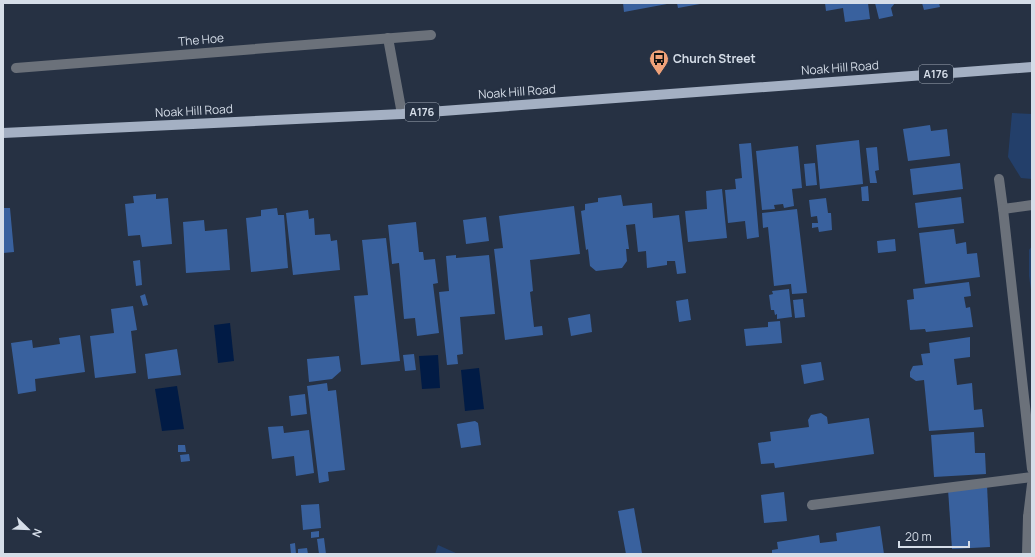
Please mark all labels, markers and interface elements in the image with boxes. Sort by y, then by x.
street label: The Hoe [177,29,225,50]
bus stop icon: Church Street [648,48,670,76]
place label: Church Street [673,50,756,67]
street label: Noak Hill Road [801,56,879,79]
road number: A176 [919,65,953,83]
street label: Noak Hill Road [478,80,556,103]
street label: Noak Hill Road [155,100,233,121]
road number: A176 [405,103,439,121]
north arrow [8,509,48,549]
scale bar [899,523,969,549]
text: N [29,527,46,540]
text: 20 m [905,528,932,545]

